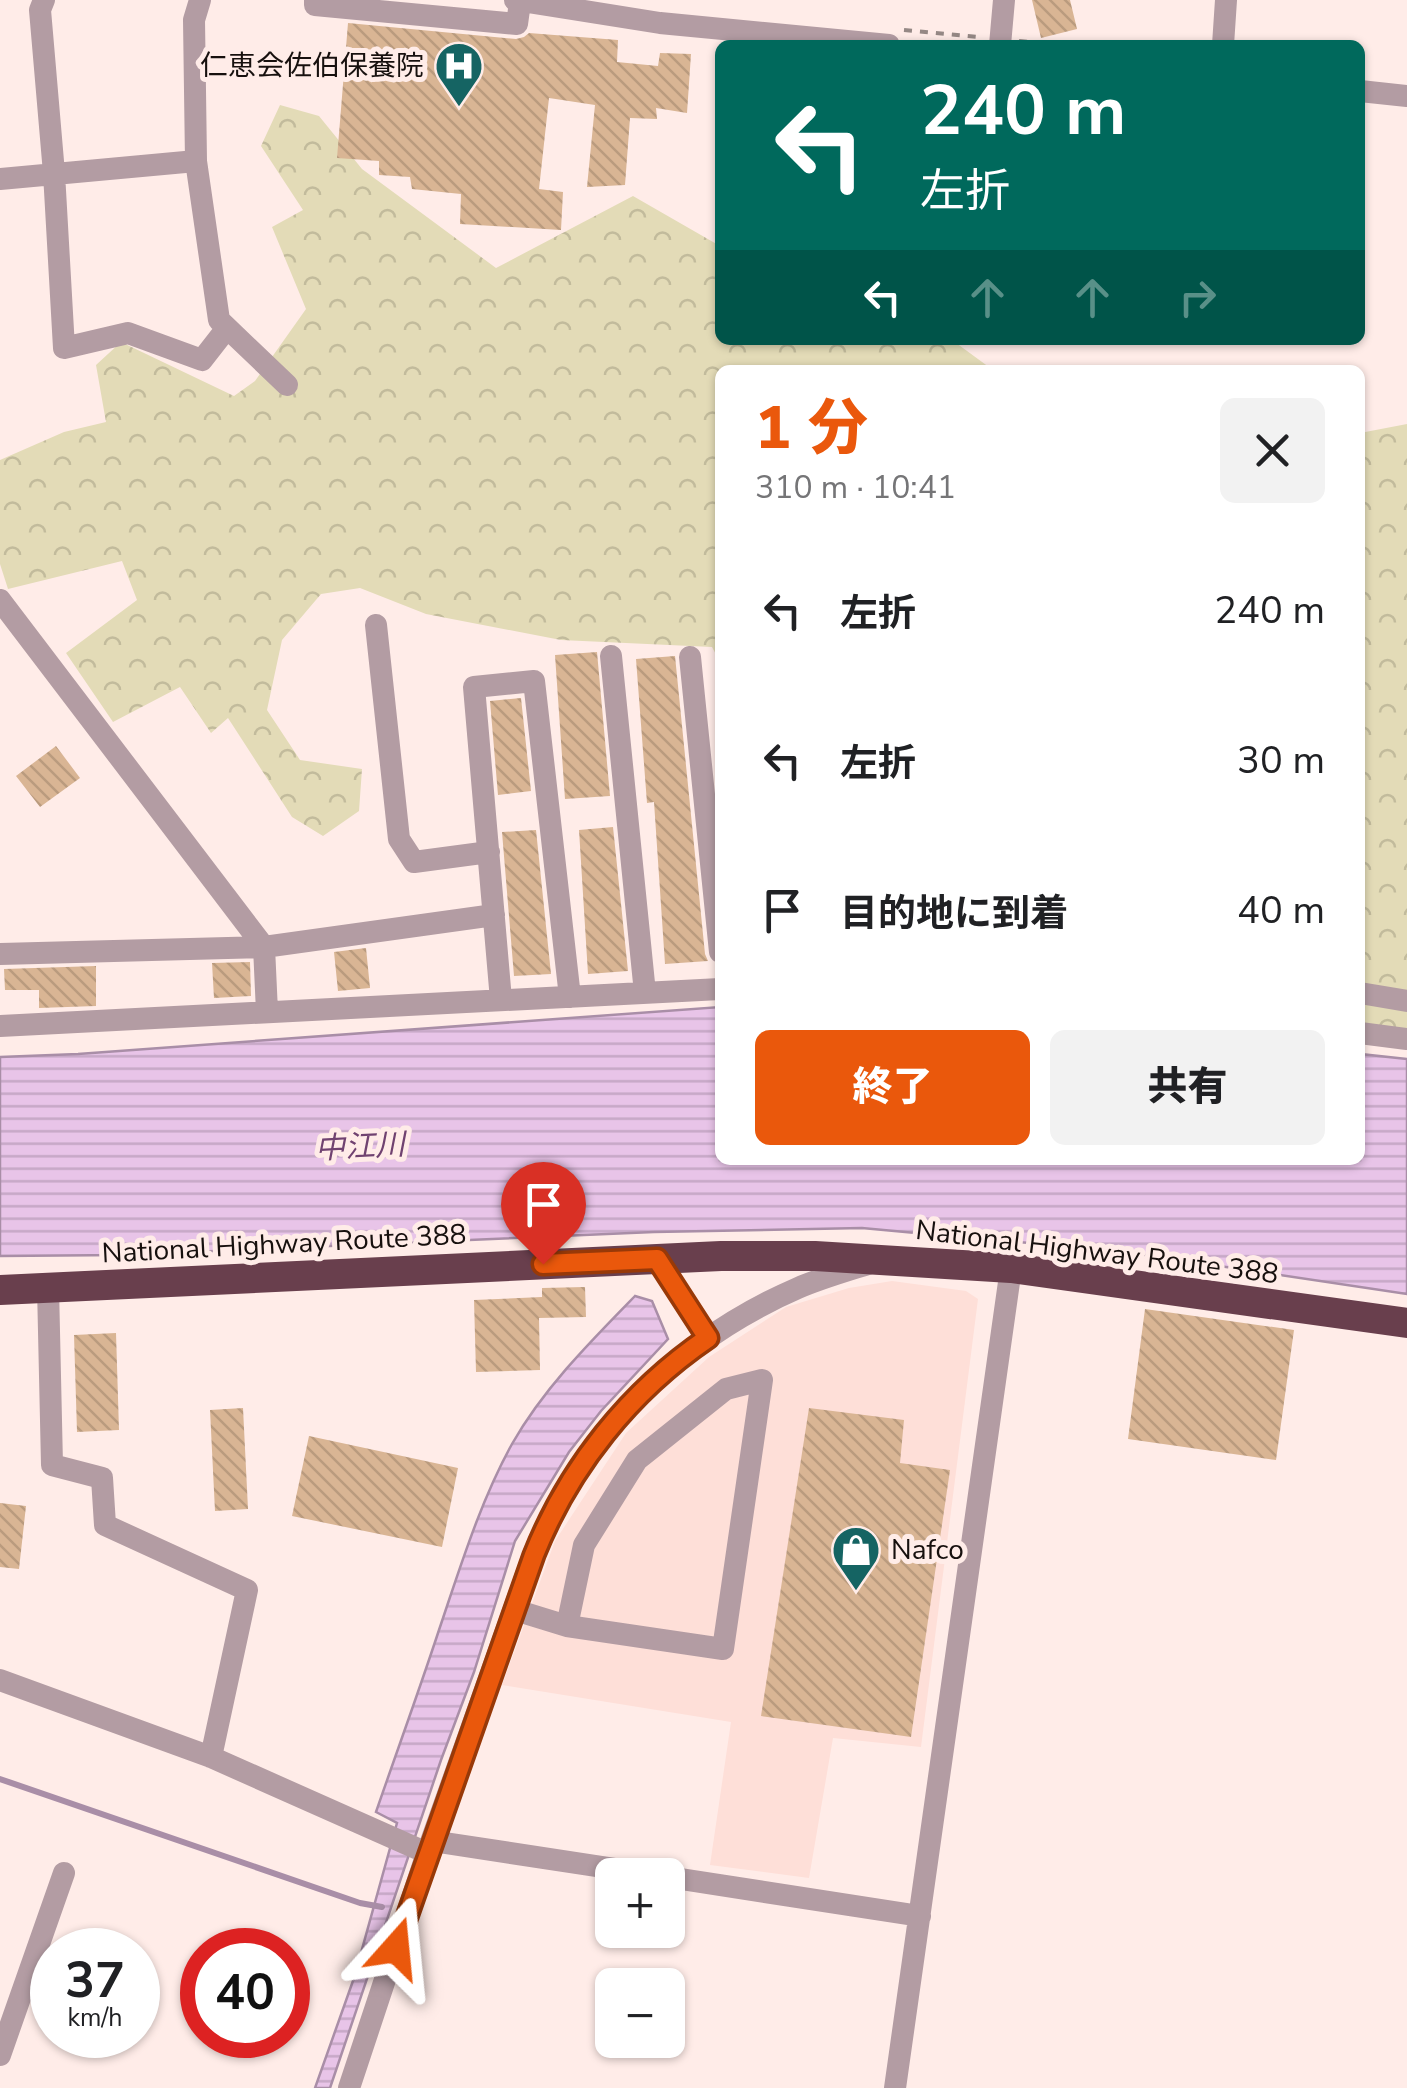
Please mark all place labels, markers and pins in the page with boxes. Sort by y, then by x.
hospital icon: 仁恵会佐伯保養院 [433,40,485,108]
place label: 仁恵会佐伯保養院 [200,47,424,85]
pin [501,1162,586,1265]
shop icon: Nafco [830,1524,882,1592]
place label: Nafco [891,1531,964,1569]

